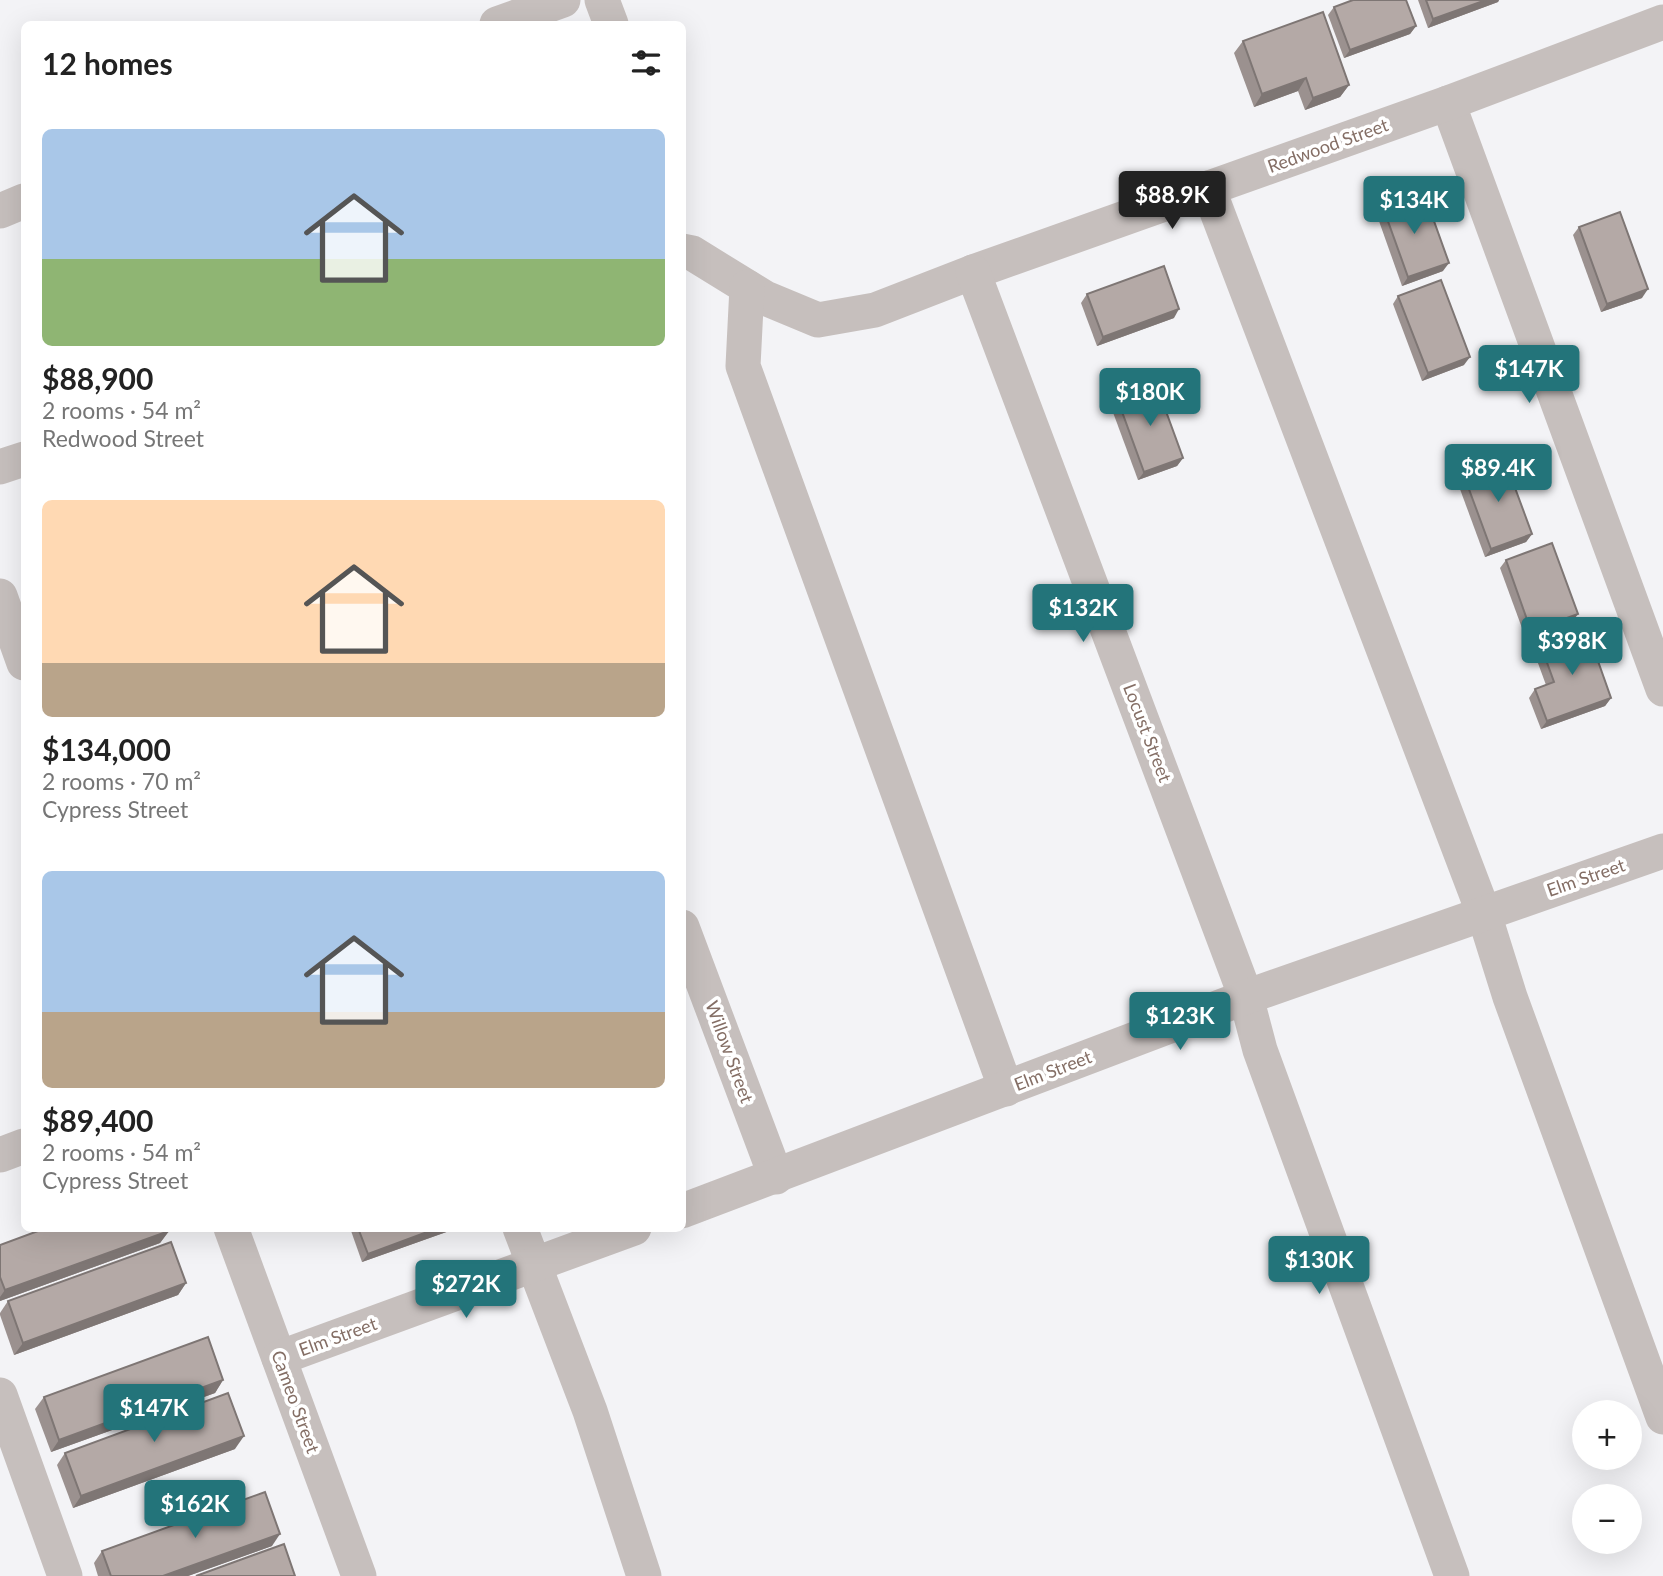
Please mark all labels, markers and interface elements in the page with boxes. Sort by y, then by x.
icon: filters [627,44,665,82]
text: 12 homes [42,45,173,81]
street label: Redwood Street [1264,113,1391,177]
pin: $88.9K [1115,172,1229,231]
icon: home [291,175,417,301]
pin: $134K [1365,176,1463,236]
text: $88.9K [1135,180,1209,208]
text: $134K [1379,185,1449,213]
pin: $147K [1480,346,1578,405]
text: $147K [1494,354,1564,382]
text: $88,900 [42,360,153,396]
pin: $180K [1101,368,1199,428]
text: $180K [1115,377,1185,405]
text: 2 rooms · 54 m² [42,396,201,424]
text: Redwood Street [42,424,204,452]
pin: $89.4K [1441,444,1555,504]
text: $89.4K [1461,453,1535,481]
icon: home [291,546,417,672]
pin: $132K [1034,584,1132,644]
text: $132K [1048,593,1118,621]
pin: $398K [1523,618,1621,677]
text: $398K [1537,626,1607,654]
street label: Locust Street [1119,680,1177,785]
text: $134,000 [42,731,171,767]
text: 2 rooms · 70 m² [42,767,201,795]
text: Cypress Street [42,795,188,823]
street label: Elm Street [1544,853,1628,901]
icon: home [291,917,417,1043]
pin: $123K [1131,992,1229,1052]
street label: Willow Street [701,998,759,1106]
text: $123K [1145,1001,1215,1029]
street label: Elm Street [1011,1045,1095,1095]
text: $89,400 [42,1102,153,1138]
text: 2 rooms · 54 m² [42,1138,201,1166]
text: Cypress Street [42,1166,188,1194]
pin: $130K [1270,1236,1368,1296]
text: $130K [1284,1245,1354,1273]
pin: $272K [417,1260,515,1320]
text: $272K [431,1269,501,1297]
street label: Elm Street [296,1312,380,1360]
street label: Cameo Street [267,1347,325,1456]
pin: $147K [105,1384,203,1444]
text: $147K [119,1393,189,1421]
map controls [1572,1400,1642,1554]
button: + [1572,1400,1642,1470]
pin: $162K [146,1480,244,1540]
button: − [1572,1484,1642,1554]
text: $162K [160,1489,230,1517]

